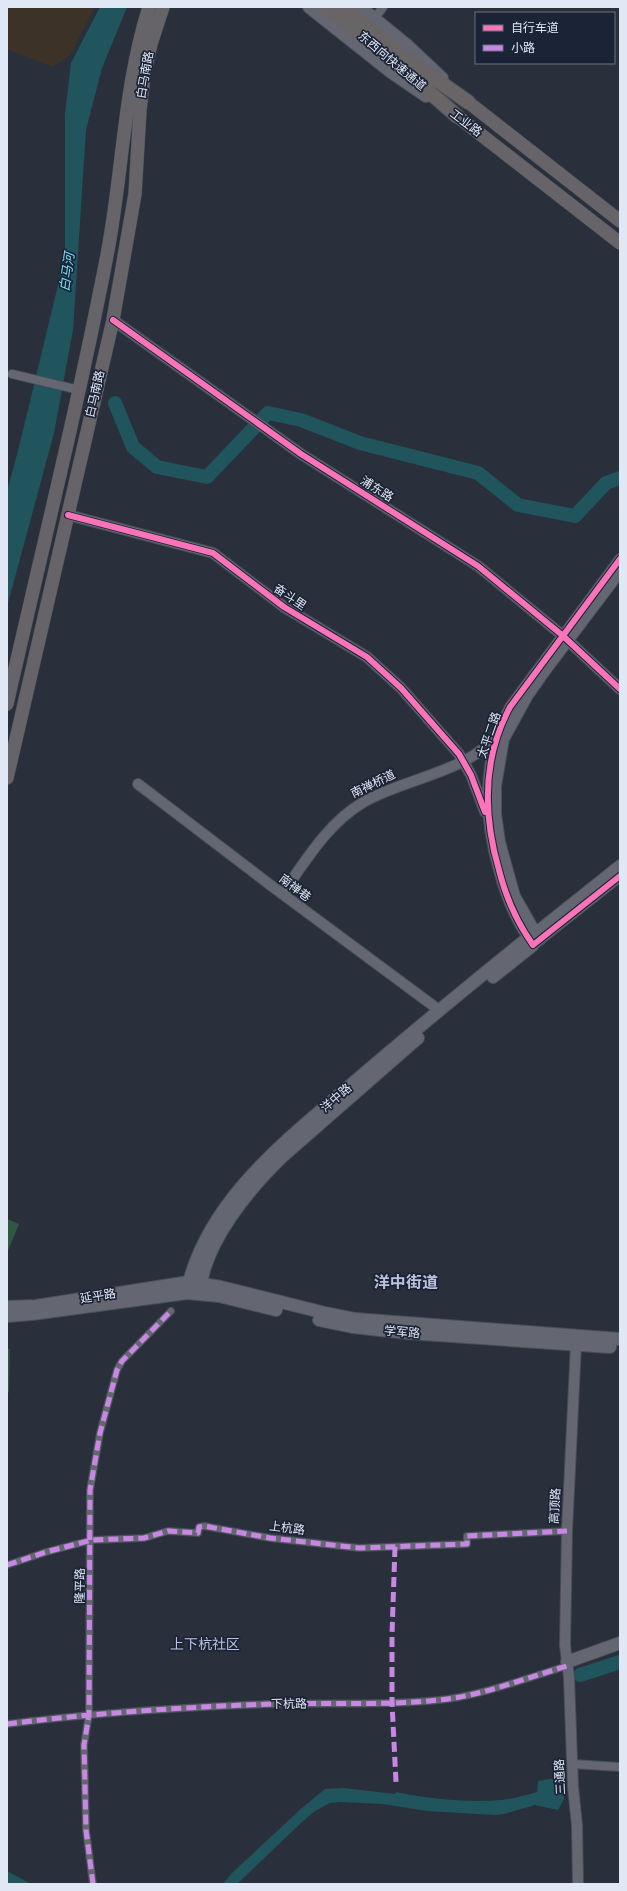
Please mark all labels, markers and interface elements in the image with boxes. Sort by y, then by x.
legend [475,12,615,64]
text: 自行车道 [511,21,559,35]
street label: 东西向快速通道 [355,29,429,93]
text: 小路 [511,41,535,55]
street label: 白马南路 [134,50,156,100]
street label: 工业路 [447,107,485,139]
water label: 白马河 [57,249,78,292]
street label: 白马南路 [83,369,107,419]
street label: 浦东路 [358,474,396,504]
street label: 奋斗里 [271,581,309,613]
street label: 太平二路 [475,710,503,760]
street label: 南禅桥道 [348,767,398,801]
street label: 南禅巷 [276,872,314,904]
street label: 洋中路 [318,1081,354,1115]
district label: 洋中街道 [374,1273,438,1292]
street label: 延平路 [79,1286,117,1306]
street label: 学军路 [383,1323,421,1341]
street label: 高顶路 [547,1488,563,1524]
street label: 上杭路 [268,1519,306,1537]
street label: 隆平路 [73,1568,87,1604]
district label: 上下杭社区 [170,1636,240,1653]
street label: 下杭路 [271,1697,307,1711]
street label: 三通路 [552,1759,568,1795]

